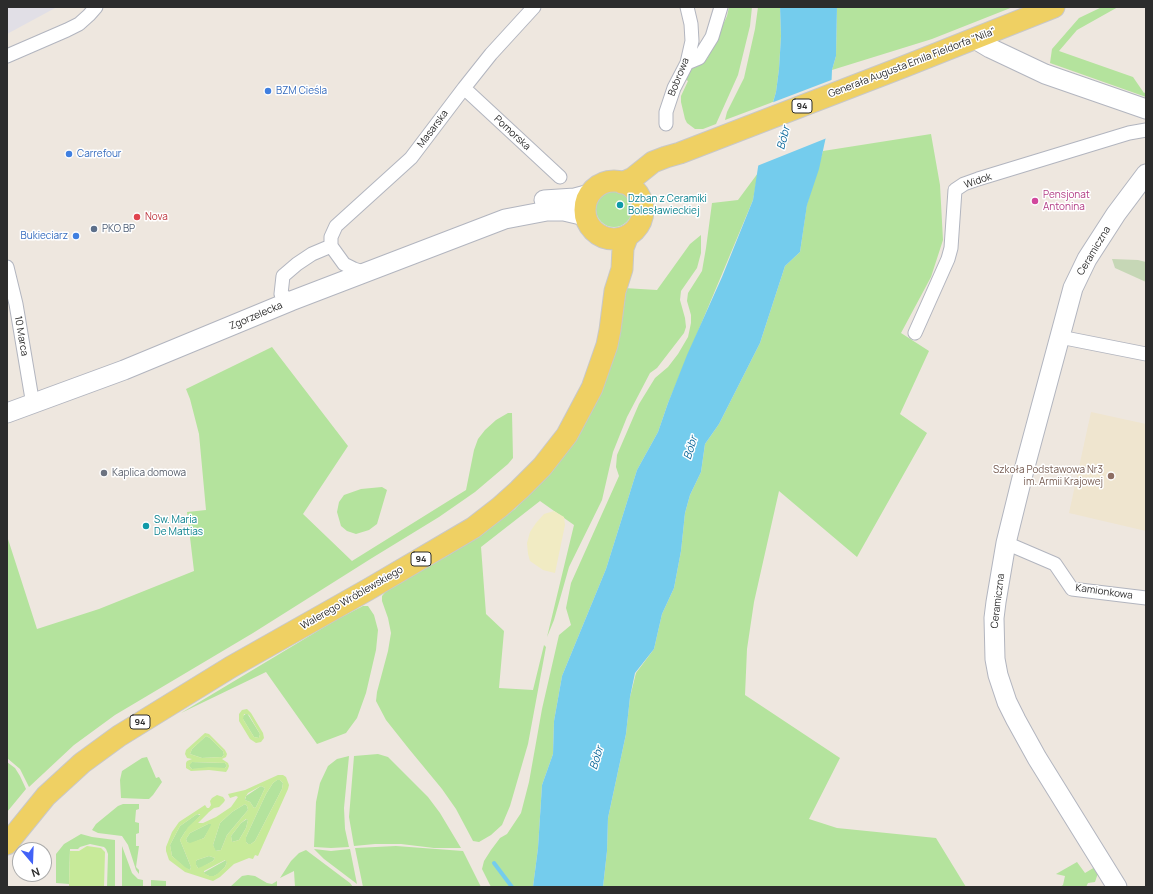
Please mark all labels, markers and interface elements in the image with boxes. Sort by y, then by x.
street label: Generała Augusta Emila Fieldorfa "Nila" [826,25,998,101]
street label: Bobrowa [666,56,692,98]
place label: BZM Cieśla [276,85,327,97]
marker: BZM Cieśla [263,86,273,96]
road number: 94 [792,99,812,113]
street label: Masarska [415,108,451,150]
street label: Pomorska [491,113,533,153]
water label: Bóbr [775,125,793,151]
place label: Carrefour [77,148,121,160]
marker: Carrefour [64,149,74,159]
street label: Widok [963,171,993,191]
place label: Pensjonat Antonina [1043,189,1090,212]
place label: Dzban z Ceramiki Bolesławieckiej [628,193,707,216]
marker: Pensjonat Antonina [1030,196,1040,206]
marker: Dzban z Ceramiki Bolesławieckiej [615,200,625,210]
place label: Nova [145,211,168,223]
marker: Nova [132,212,142,222]
place label: PKO BP [102,223,135,235]
marker: PKO BP [89,224,99,234]
street label: Ceramiczna [1075,224,1113,278]
place label: Bukieciarz [21,230,68,242]
marker: Bukieciarz [71,231,81,241]
street label: Zgorzelecka [228,299,284,333]
street label: 10 Marca [12,315,30,357]
water label: Bóbr [681,435,701,461]
place label: Szkoła Podstawowa Nr3 im. Armii Krajowej [993,464,1103,488]
place label: Kaplica domowa [112,467,186,479]
marker: Kaplica domowa [99,468,109,478]
marker: Szkoła Podstawowa Nr3 im. Armii Krajowej [1106,471,1116,481]
place label: Sw. Maria De Mattias [154,514,203,538]
marker: Sw. Maria De Mattias [141,521,151,531]
road number: 94 [411,552,431,566]
street label: Walerego Wróblewskiego [299,564,405,632]
street label: Ceramiczna [989,573,1007,629]
street label: Kamionkowa [1075,582,1133,602]
road number: 94 [130,715,150,729]
water label: Bóbr [587,745,607,771]
north arrow [12,842,52,882]
text: N [30,864,42,881]

